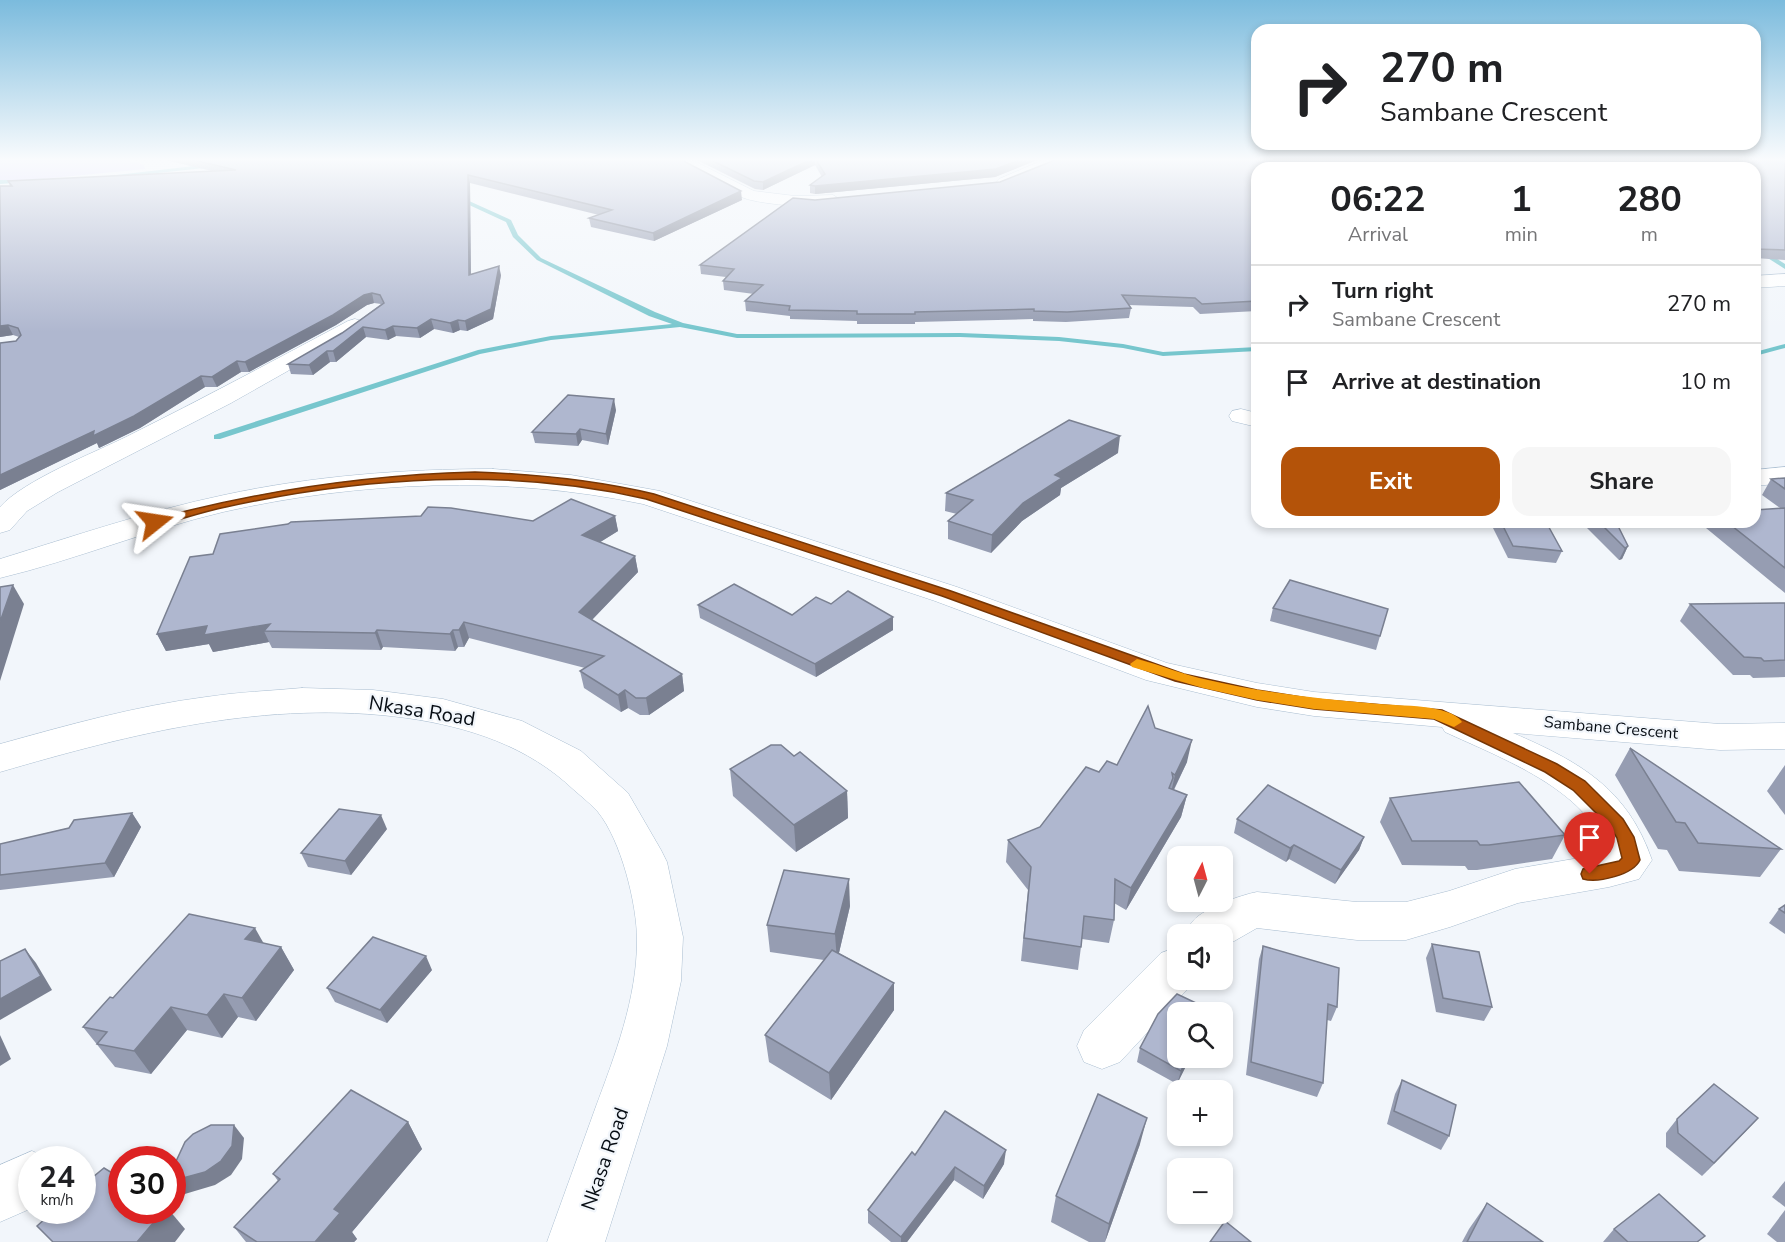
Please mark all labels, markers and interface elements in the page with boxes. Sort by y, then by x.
text: 270 m [1380,40,1504,97]
icon: right [1281,48,1359,126]
text: Sambane Crescent [1380,94,1607,131]
text: 06:22 [1330,175,1426,224]
text: 1 [1510,175,1532,224]
text: 280 [1617,175,1682,224]
text: Arrival [1348,221,1408,248]
text: min [1505,221,1538,248]
text: m [1641,221,1658,248]
text: Turn right [1332,276,1433,306]
icon: right [1281,288,1314,321]
text: 270 m [1667,289,1731,319]
text: Sambane Crescent [1332,306,1500,333]
icon: arrive [1281,366,1314,399]
text: Arrive at destination [1332,367,1541,397]
text: 10 m [1680,367,1731,397]
button: Exit [1281,447,1500,516]
button: Share [1512,447,1731,516]
position arrow [123,490,187,554]
street label: Nkasa Road [367,689,477,733]
street label: Sambane Crescent [1543,711,1679,745]
pin [1564,812,1615,874]
icon: arrive [1573,821,1606,854]
north arrow [1167,846,1233,912]
map controls [1167,846,1233,1224]
button: sound [1167,924,1233,990]
button: search [1167,1002,1233,1068]
button: + [1167,1080,1233,1146]
street label: Nkasa Road [575,1104,635,1214]
speed limit sign: 30 [108,1146,186,1224]
text: 24 [39,1157,75,1198]
button: − [1167,1158,1233,1224]
text: km/h [40,1190,74,1210]

